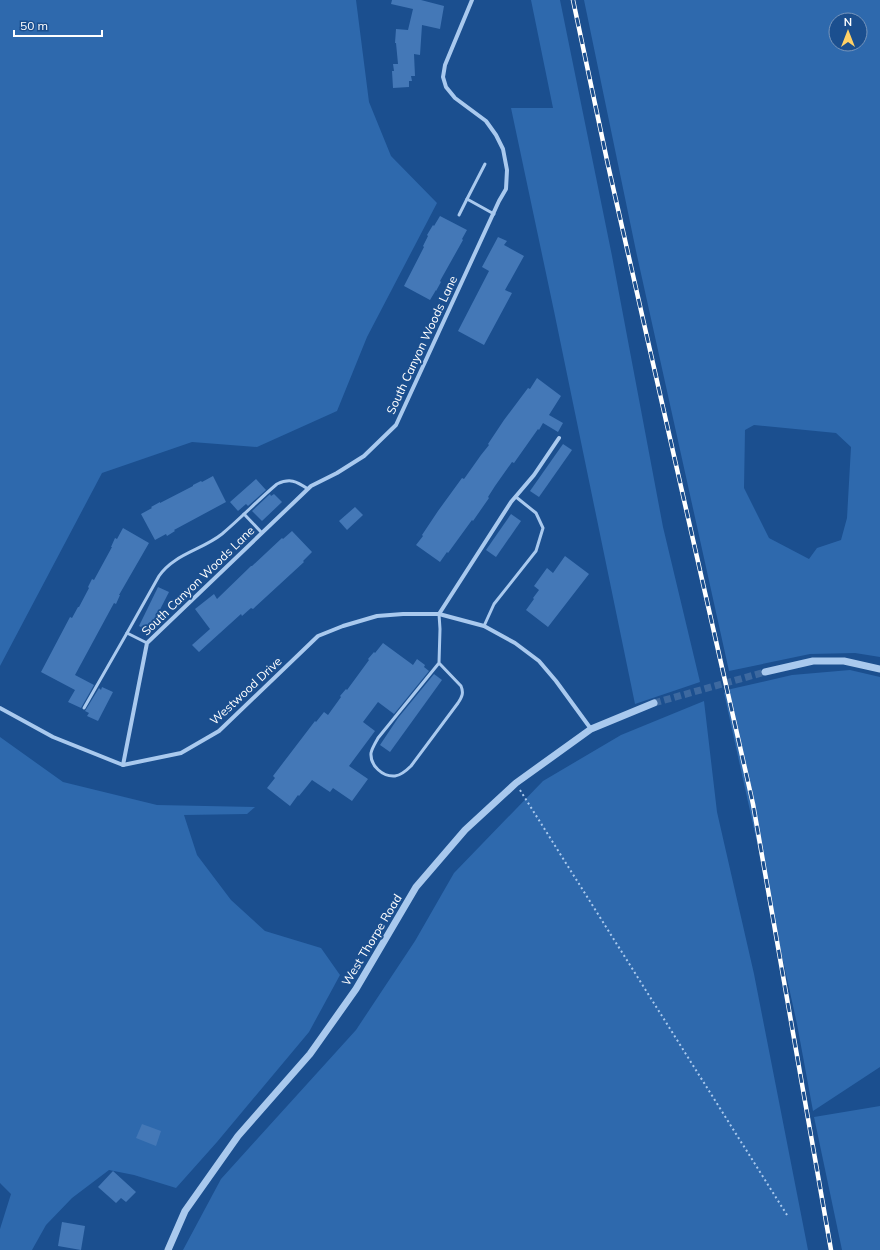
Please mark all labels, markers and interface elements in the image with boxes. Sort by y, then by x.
scale bar [14,12,102,38]
north arrow [828,12,868,52]
text: N [844,15,852,29]
text: 50 m [20,18,48,33]
street label: South Canyon Woods Lane [383,273,460,416]
street label: South Canyon Woods Lane [138,523,257,638]
street label: Westwood Drive [207,654,285,728]
street label: West Thorpe Road [338,891,405,988]

